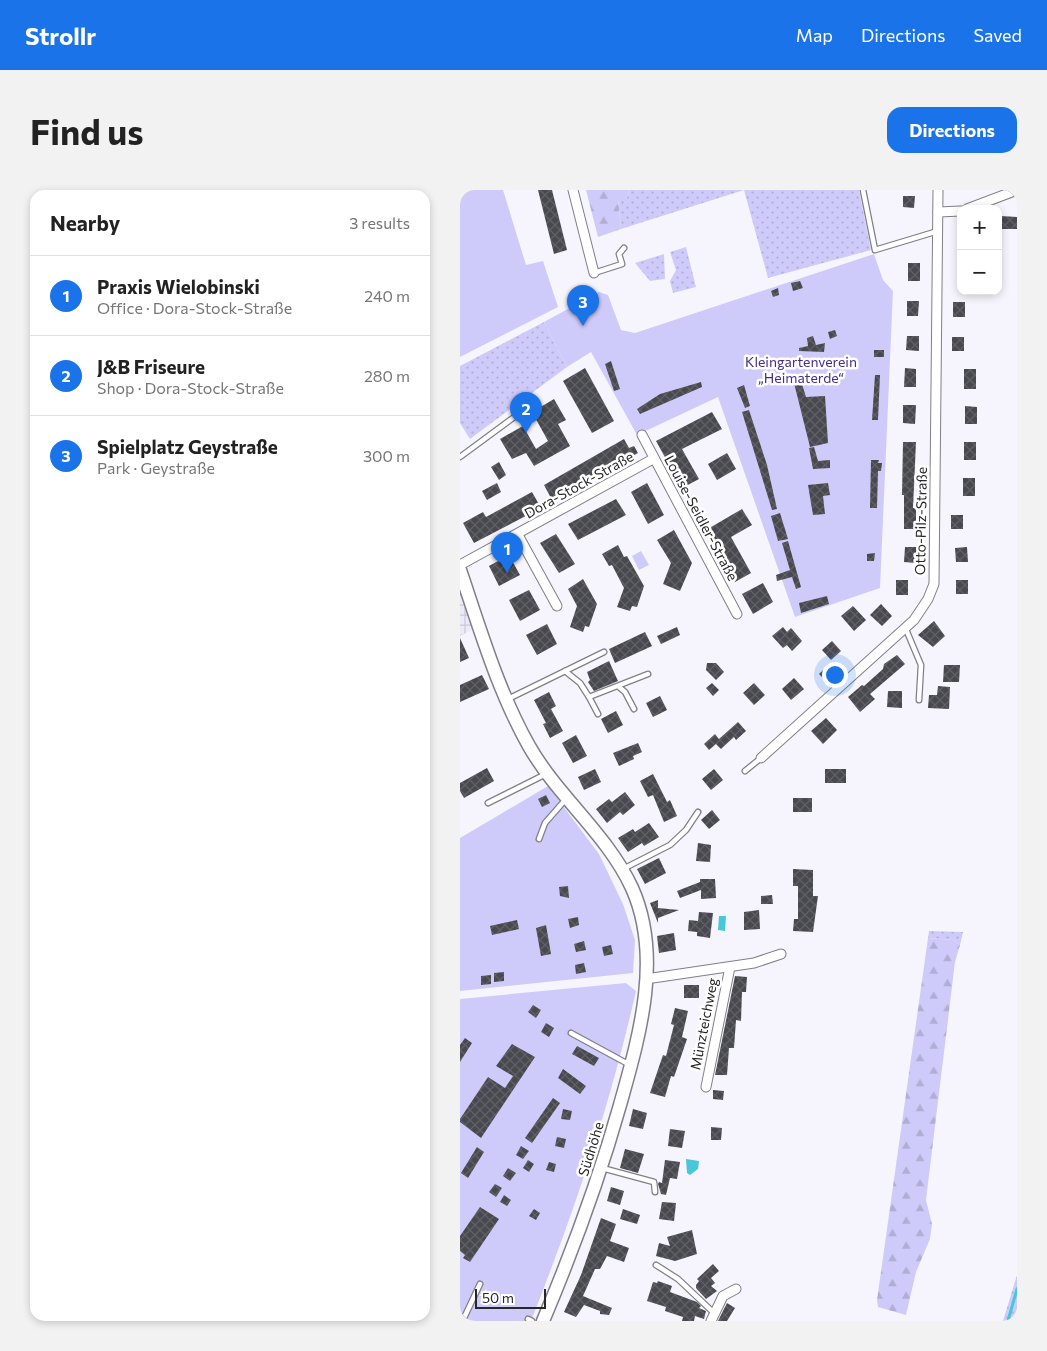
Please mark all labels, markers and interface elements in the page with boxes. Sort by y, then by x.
text: Strollr [25,21,96,50]
text: Map [796,24,833,46]
text: Directions [861,24,945,46]
text: Saved [973,24,1022,46]
button: Directions [887,107,1017,153]
text: Find us [30,109,144,152]
map controls [957,205,1002,295]
button: + [957,205,1002,250]
text: Nearby [50,210,120,235]
text: 3 results [349,213,410,232]
button: − [957,250,1002,295]
text: Praxis Wielobinski [97,275,260,298]
pin: 3 [567,285,599,326]
text: 1 [62,286,70,305]
text: 240 m [364,286,410,305]
text: Office · Dora-Stock-Straße [97,298,292,317]
park label: Kleingartenverein „Heimaterde“ [745,353,857,386]
text: J&B Friseure [97,355,205,378]
text: 2 [61,366,71,385]
text: 280 m [364,366,410,385]
text: Shop · Dora-Stock-Straße [97,378,284,397]
pin: 2 [510,392,542,433]
text: Spielplatz Geystraße [97,435,278,458]
text: 3 [61,446,71,465]
text: 300 m [363,446,410,465]
street label: Dora-Stock-Straße [521,448,636,522]
street label: Louise-Seidler-Straße [661,452,742,583]
text: Park · Geystraße [97,458,215,477]
street label: Otto-Pilz-Straße [911,467,930,575]
pin: 1 [491,532,523,573]
your location [822,662,848,688]
street label: Münzteichweg [686,976,721,1071]
street label: Südhöhe [574,1120,607,1178]
scale bar [475,1286,546,1309]
text: 50 m [482,1289,514,1306]

